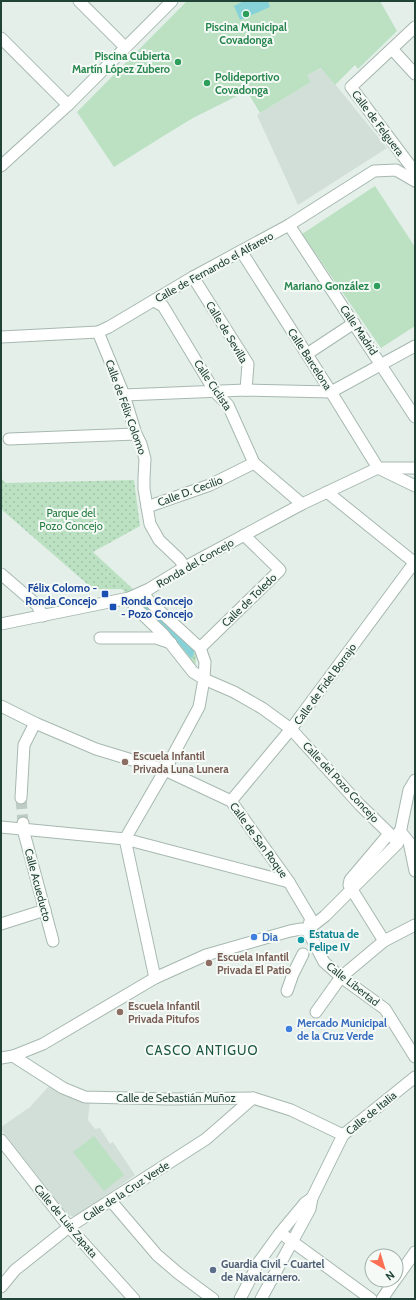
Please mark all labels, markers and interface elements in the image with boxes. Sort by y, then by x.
marker: Piscina Municipal Covadonga [241,9,251,19]
place label: Piscina Municipal Covadonga [205,20,287,47]
place label: Piscina Cubierta Martín López Zubero [72,49,171,76]
marker: Piscina Cubierta Martín López Zubero [173,57,183,67]
place label: Polideportivo Covadonga [215,70,279,97]
marker: Polideportivo Covadonga [202,78,212,88]
street label: Calle de Felguera [349,87,408,159]
street label: Calle de Fernando el Alfarero [152,229,276,305]
place label: Mariano González [284,279,370,293]
marker: Mariano González [372,281,382,291]
street label: Calle de Sevilla [203,299,251,366]
street label: Calle Madrid [337,302,381,358]
street label: Calle Barcelona [285,325,336,393]
street label: Calle Ciclista [191,357,235,414]
street label: Calle de Félix Colomo [102,358,150,456]
street label: Calle D. Cecilio [155,473,225,509]
park label: Parque del Pozo Concejo [39,506,103,533]
street label: Ronda del Concejo [154,535,236,591]
street label: Calle de Toledo [219,570,279,630]
place label: Félix Colomo - Ronda Concejo [25,581,97,608]
marker: Félix Colomo - Ronda Concejo [100,589,110,599]
place label: Ronda Concejo - Pozo Concejo [121,594,193,621]
marker: Ronda Concejo - Pozo Concejo [108,602,118,612]
street label: Calle de Fidel Borrajo [291,640,359,728]
street label: Calle del Pozo Concejo [300,739,382,825]
place label: Escuela Infantil Privada Luna Lunera [133,749,229,776]
marker: Escuela Infantil Privada Luna Lunera [120,757,130,767]
street label: Calle de San Roque [227,800,291,881]
street label: Calle Acueducto [22,847,54,923]
place label: Estatua de Felipe IV [309,927,359,954]
place label: Dia [262,930,278,944]
marker: Dia [249,932,259,942]
marker: Estatua de Felipe IV [296,935,306,945]
place label: Escuela Infantil Privada El Patio [217,950,291,977]
marker: Escuela Infantil Privada El Patio [204,958,214,968]
street label: Calle Libertad [324,959,382,1009]
place label: Escuela Infantil Privada Pitufos [128,999,200,1026]
marker: Escuela Infantil Privada Pitufos [115,1007,125,1017]
place label: Mercado Municipal de la Cruz Verde [297,1016,387,1043]
marker: Mercado Municipal de la Cruz Verde [284,1024,294,1034]
district label: CASCO ANTIGUO [146,1042,258,1058]
street label: Calle de Italia [343,1088,400,1138]
street label: Calle de Sebastián Muñoz [116,1091,236,1105]
street label: Calle de la Cruz Verde [80,1158,172,1224]
street label: Calle de Luis Zapata [31,1181,101,1261]
north arrow [364,1248,404,1288]
place label: Guardia Civil - Cuartel de Navalcarnero. [221,1257,325,1284]
marker: Guardia Civil - Cuartel de Navalcarnero. [208,1265,218,1275]
text: N [383,1268,398,1284]

